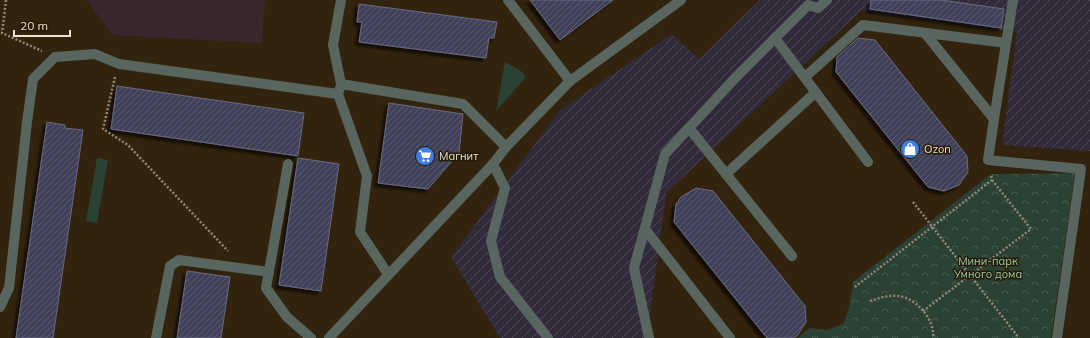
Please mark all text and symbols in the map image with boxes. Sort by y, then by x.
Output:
scale bar [14,12,70,38]
text: 20 m [20,18,48,33]
shop icon: Ozon [899,138,921,160]
place label: Ozon [924,142,951,156]
supermarket icon: Магнит [414,145,436,167]
place label: Магнит [439,149,478,163]
park label: Мини-парк Умного дома [953,254,1022,281]

